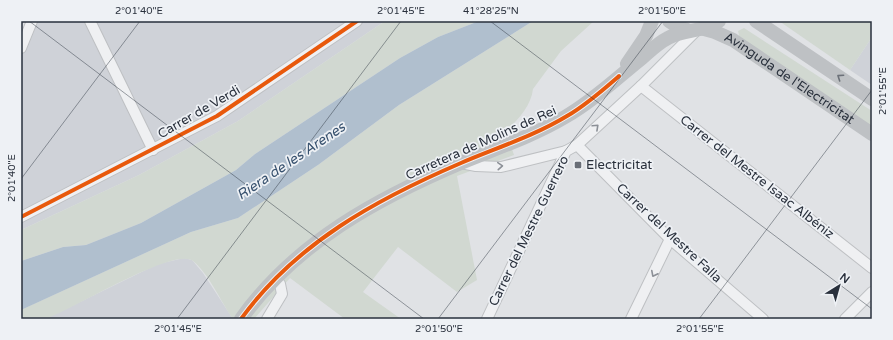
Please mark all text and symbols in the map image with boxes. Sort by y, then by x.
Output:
text: 2°01'40"E [115,5,163,17]
text: 2°01'45"E [377,5,425,17]
text: 41°28'25"N [463,5,519,17]
text: 2°01'50"E [638,5,686,17]
street label: Avinguda de l'Electricitat [722,29,857,128]
text: 2°01'55"E [877,67,889,115]
one-way arrow [837,75,844,82]
street label: Carrer de Verdi [155,82,243,142]
street label: Carretera de Molins de Rei [403,102,559,184]
street label: Carrer del Mestre Isaac Albéniz [677,112,837,242]
water label: Riera de les Arenes [234,118,349,204]
one-way arrow [592,125,599,132]
street label: Carrer del Mestre Guerrero [486,153,572,309]
text: 2°01'40"E [6,154,18,202]
place label: Electricitat [586,157,652,173]
marker: Electricitat [573,160,583,170]
one-way arrow [497,162,503,171]
street label: Carrer del Mestre Falla [613,180,725,286]
north arrow [819,266,859,306]
one-way arrow [651,270,658,277]
text: N [837,271,852,286]
text: 2°01'45"E [154,323,202,335]
text: 2°01'50"E [415,323,463,335]
text: 2°01'55"E [676,323,724,335]

